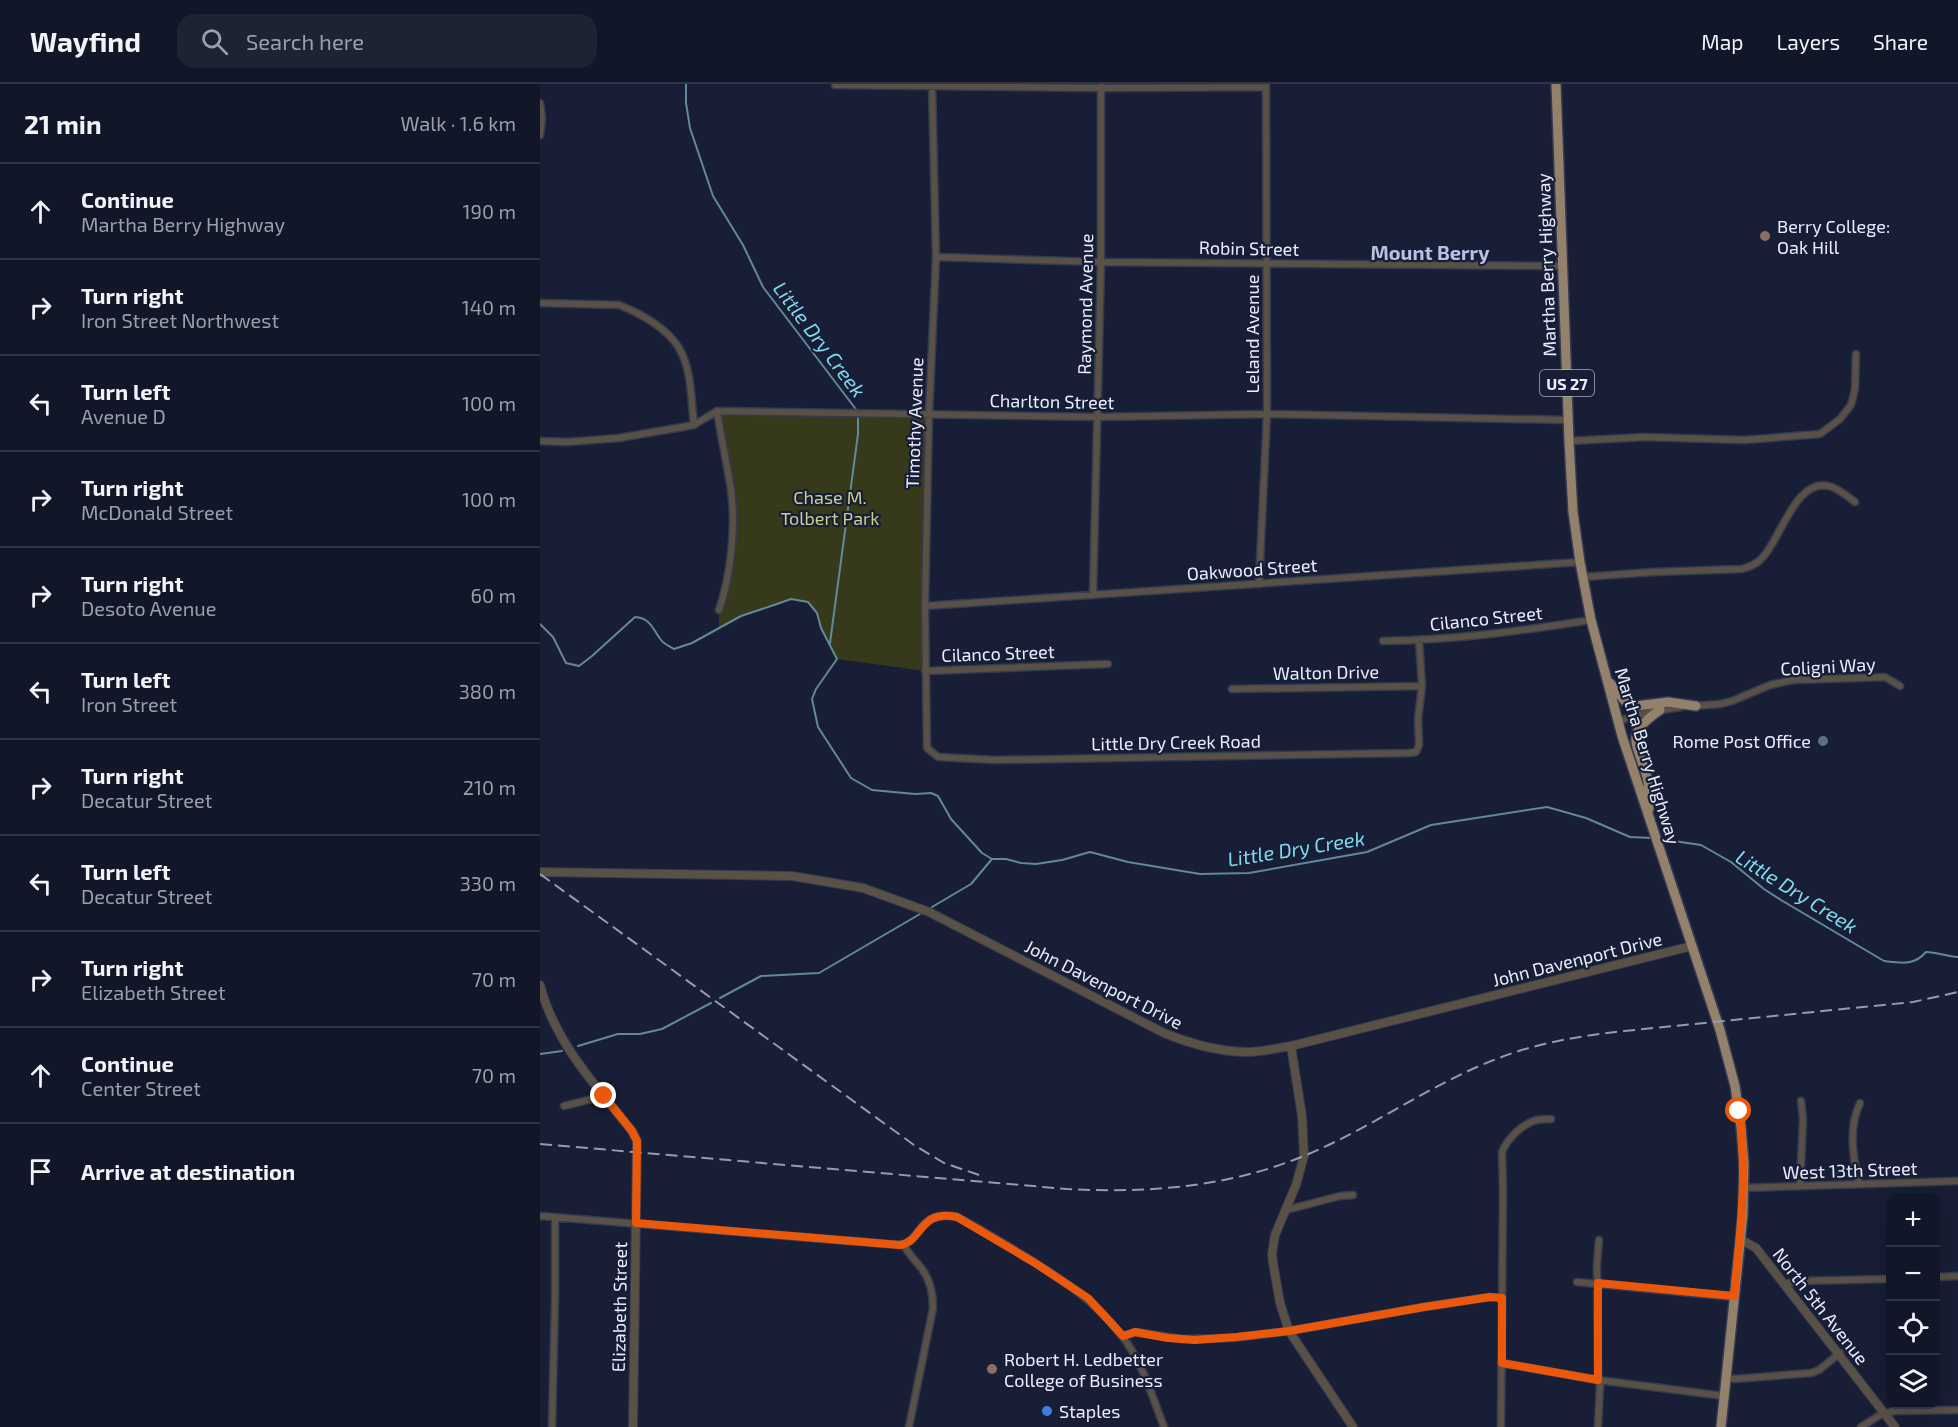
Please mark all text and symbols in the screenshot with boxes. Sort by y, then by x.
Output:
search box [177,14,597,68]
text: Wayfind [30,24,141,58]
icon: search [198,25,231,58]
text: Search here [246,28,364,54]
text: Map [1701,29,1743,54]
text: Layers [1776,29,1840,54]
text: Share [1873,29,1928,54]
text: 21 min [24,108,102,139]
text: Walk · 1.6 km [401,111,516,135]
street label: Martha Berry Highway [1532,172,1560,357]
text: Continue [81,186,174,212]
icon: ahead [24,195,57,228]
text: 190 m [463,199,516,223]
text: Martha Berry Highway [81,212,285,236]
place label: Berry College: Oak Hill [1777,215,1890,258]
marker: Berry College: Oak Hill [1758,229,1772,243]
street label: Raymond Avenue [1073,233,1097,375]
street label: Robin Street [1199,236,1300,260]
district label: Mount Berry [1371,240,1490,265]
street label: Leland Avenue [1241,275,1263,393]
water label: Little Dry Creek [768,276,871,402]
text: Turn right [81,282,183,308]
icon: right [24,291,57,324]
text: 140 m [462,295,516,319]
text: Iron Street Northwest [81,308,279,332]
street label: Timothy Avenue [901,357,927,489]
road number: US 27 [1540,370,1594,396]
text: Turn left [81,378,170,404]
icon: left [24,387,57,420]
street label: Charlton Street [990,389,1115,413]
text: 100 m [462,391,516,415]
text: Avenue D [81,404,166,428]
text: Turn right [81,474,183,500]
icon: right [24,483,57,516]
park label: Chase M. Tolbert Park [781,486,879,529]
text: 100 m [462,487,516,511]
text: McDonald Street [81,500,233,524]
street label: Oakwood Street [1186,553,1318,585]
text: Turn right [81,570,183,596]
icon: right [24,579,57,612]
text: 60 m [471,583,516,607]
text: Desoto Avenue [81,596,217,620]
street label: Cilanco Street [1428,601,1544,635]
street label: Cilanco Street [941,640,1055,666]
street label: Coligni Way [1780,652,1877,679]
street label: Walton Drive [1273,660,1379,684]
street label: Martha Berry Highway [1611,665,1686,847]
text: Turn left [81,666,170,692]
icon: left [24,675,57,708]
text: 380 m [459,679,516,703]
text: Iron Street [81,692,177,716]
street label: Little Dry Creek Road [1091,730,1261,754]
place label: Rome Post Office [1672,730,1811,752]
marker: Rome Post Office [1816,734,1830,748]
text: Turn right [81,762,183,788]
icon: right [24,771,57,804]
text: 210 m [463,775,516,799]
text: Decatur Street [81,788,212,812]
water label: Little Dry Creek [1226,825,1366,872]
water label: Little Dry Creek [1731,844,1862,939]
text: Turn left [81,858,170,884]
icon: left [24,867,57,900]
text: 330 m [460,871,516,895]
text: Decatur Street [81,884,212,908]
street label: John Davenport Drive [1490,927,1664,991]
street label: John Davenport Drive [1021,935,1187,1033]
text: Turn right [81,954,183,980]
icon: right [24,963,57,996]
text: 70 m [472,967,516,991]
text: Elizabeth Street [81,980,226,1004]
text: Continue [81,1050,174,1076]
icon: ahead [24,1059,57,1092]
text: 70 m [472,1063,516,1087]
text: Center Street [81,1076,201,1100]
route end [590,1082,616,1108]
route start [1725,1097,1751,1123]
icon: arrive [24,1155,57,1188]
street label: West 13th Street [1782,1157,1918,1183]
text: Arrive at destination [81,1158,295,1184]
map controls [1886,1193,1940,1409]
button: + [1886,1193,1940,1247]
street label: Elizabeth Street [607,1242,631,1372]
street label: North 5th Avenue [1769,1243,1873,1369]
button: − [1886,1247,1940,1301]
button: locate [1886,1301,1940,1355]
place label: Robert H. Ledbetter College of Business [1004,1348,1163,1391]
button: layers [1886,1355,1940,1409]
marker: Robert H. Ledbetter College of Business [985,1362,999,1376]
place label: Staples [1059,1400,1120,1422]
marker: Staples [1040,1404,1054,1418]

